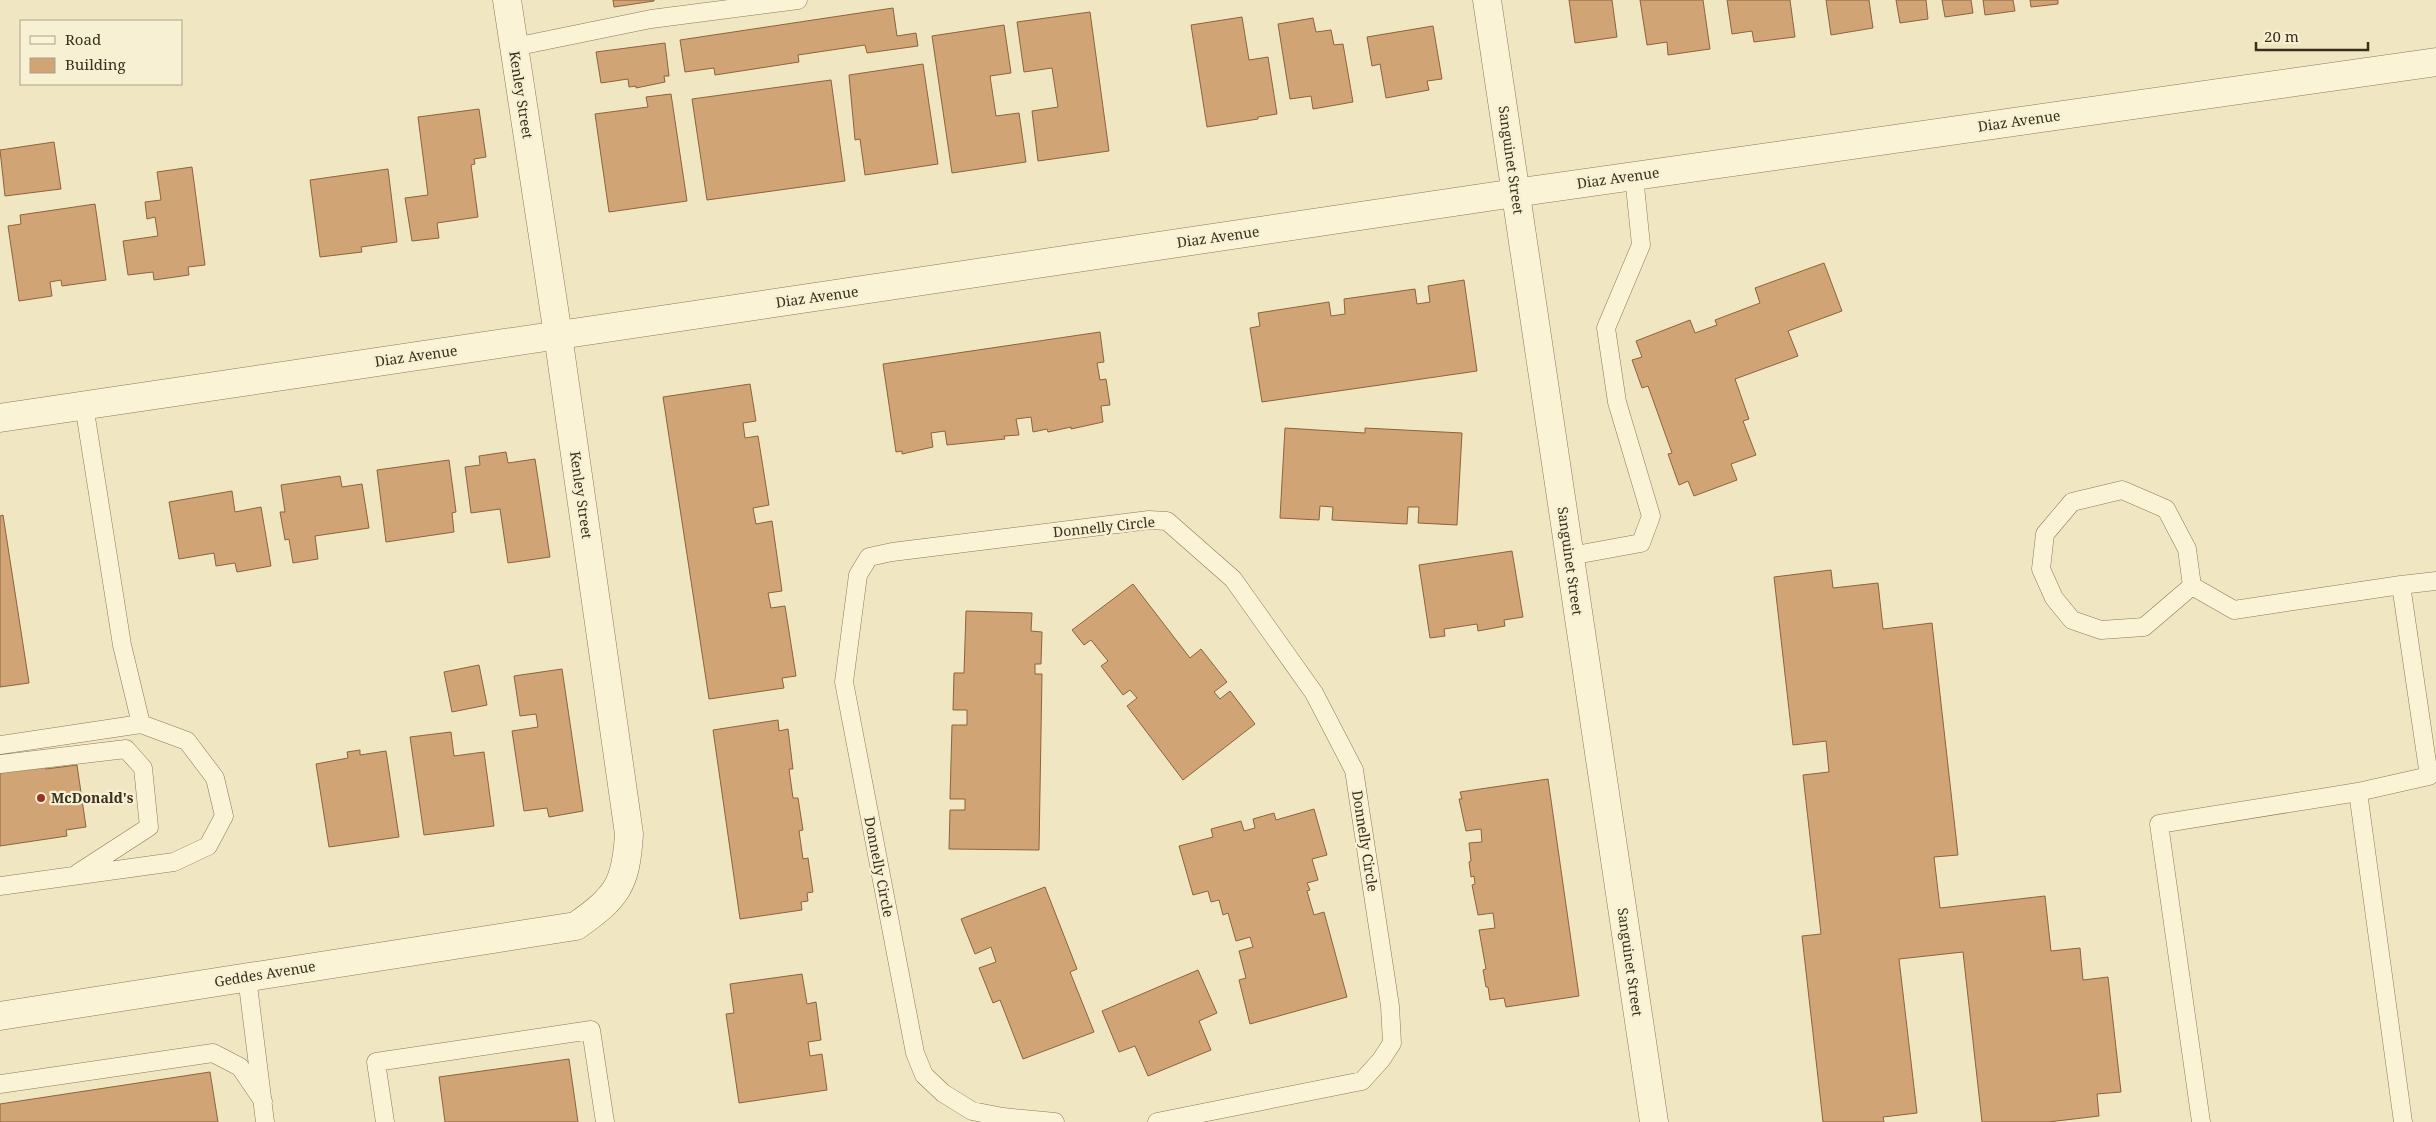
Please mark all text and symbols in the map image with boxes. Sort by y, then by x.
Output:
legend [20,20,182,85]
scale bar [2256,20,2368,52]
text: 20 m [2264,26,2299,46]
text: Road [65,29,101,49]
street label: Kenley Street [505,50,538,140]
text: Building [65,54,126,74]
street label: Sanguinet Street [1494,104,1529,216]
street label: Diaz Avenue [1976,105,2062,136]
street label: Diaz Avenue [1575,162,1661,193]
street label: Diaz Avenue [1175,221,1261,252]
street label: Diaz Avenue [774,281,860,312]
street label: Diaz Avenue [373,340,459,371]
street label: Kenley Street [566,450,597,540]
street label: Sanguinet Street [1553,505,1588,617]
street label: Donnelly Circle [1052,512,1156,541]
place label: McDonald's [51,788,134,807]
street label: Donnelly Circle [1348,789,1383,893]
marker: McDonald's [35,792,47,804]
street label: Donnelly Circle [860,815,899,919]
street label: Sanguinet Street [1613,906,1648,1018]
street label: Geddes Avenue [213,956,317,991]

